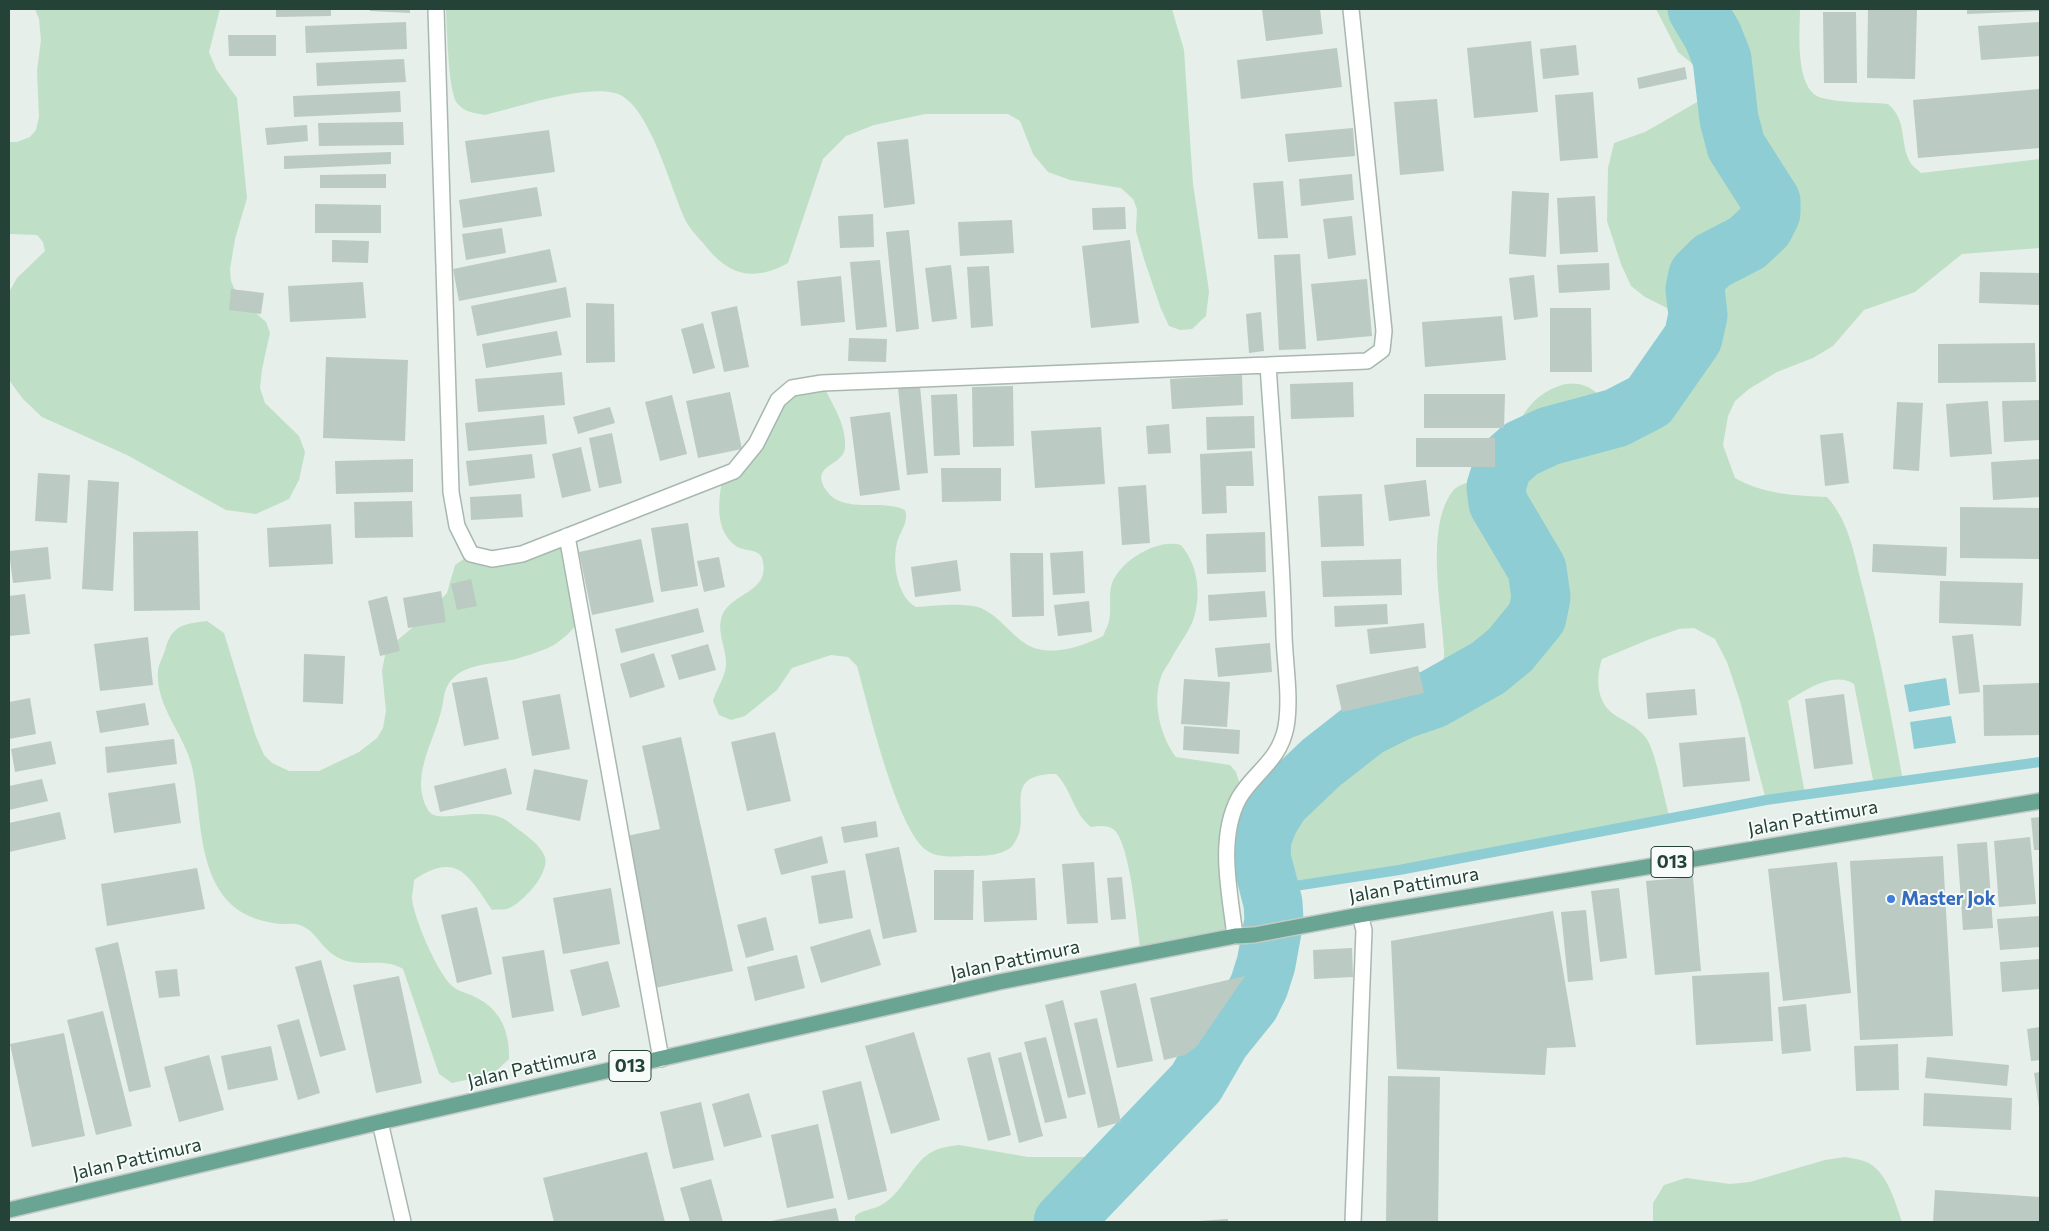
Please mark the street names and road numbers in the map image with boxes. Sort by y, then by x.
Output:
street label: Jalan Pattimura [1746,795,1880,841]
road number: 013 [1651,846,1693,878]
street label: Jalan Pattimura [1347,862,1481,908]
street label: Jalan Pattimura [948,935,1082,985]
street label: Jalan Pattimura [465,1041,599,1093]
road number: 013 [609,1050,651,1082]
street label: Jalan Pattimura [70,1133,204,1185]

